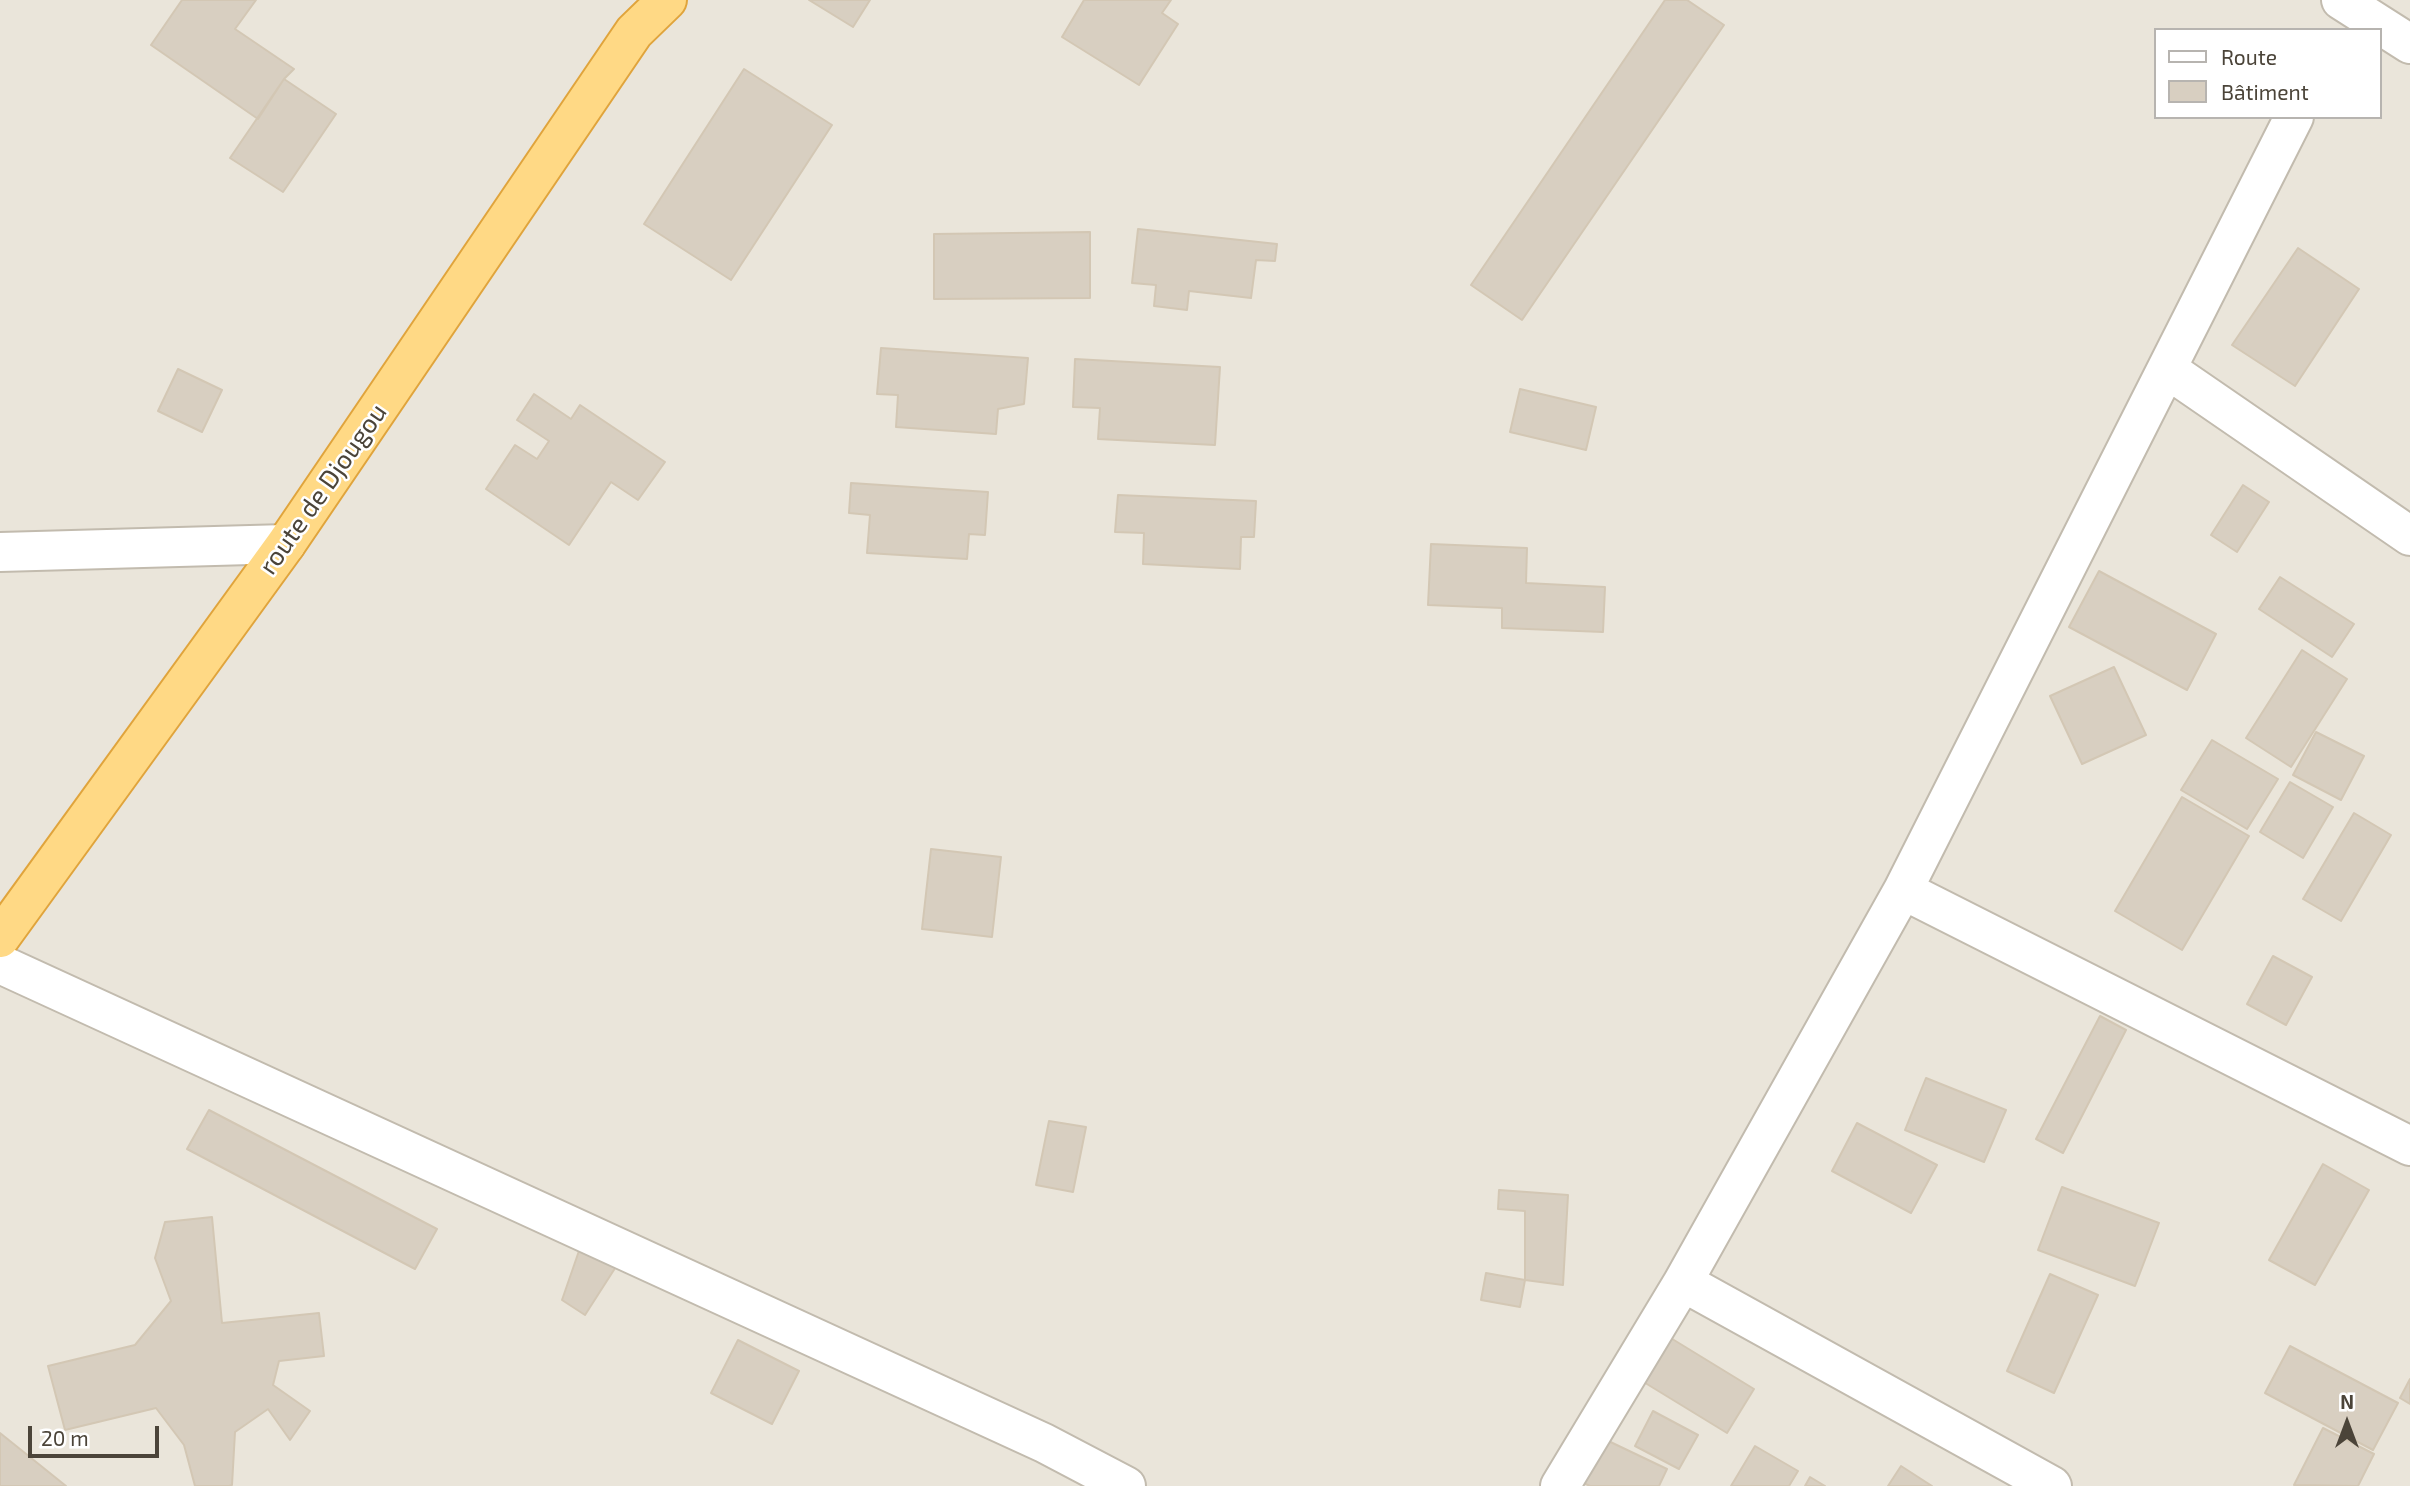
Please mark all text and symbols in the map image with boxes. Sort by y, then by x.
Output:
legend [2154,28,2382,119]
text: Route [2221,44,2277,69]
text: Bâtiment [2221,79,2309,104]
street label: route de Djougou [252,398,394,580]
north arrow [2312,1388,2382,1458]
text: N [2340,1390,2354,1413]
scale bar [32,1412,163,1456]
text: 20 m [41,1425,89,1450]

